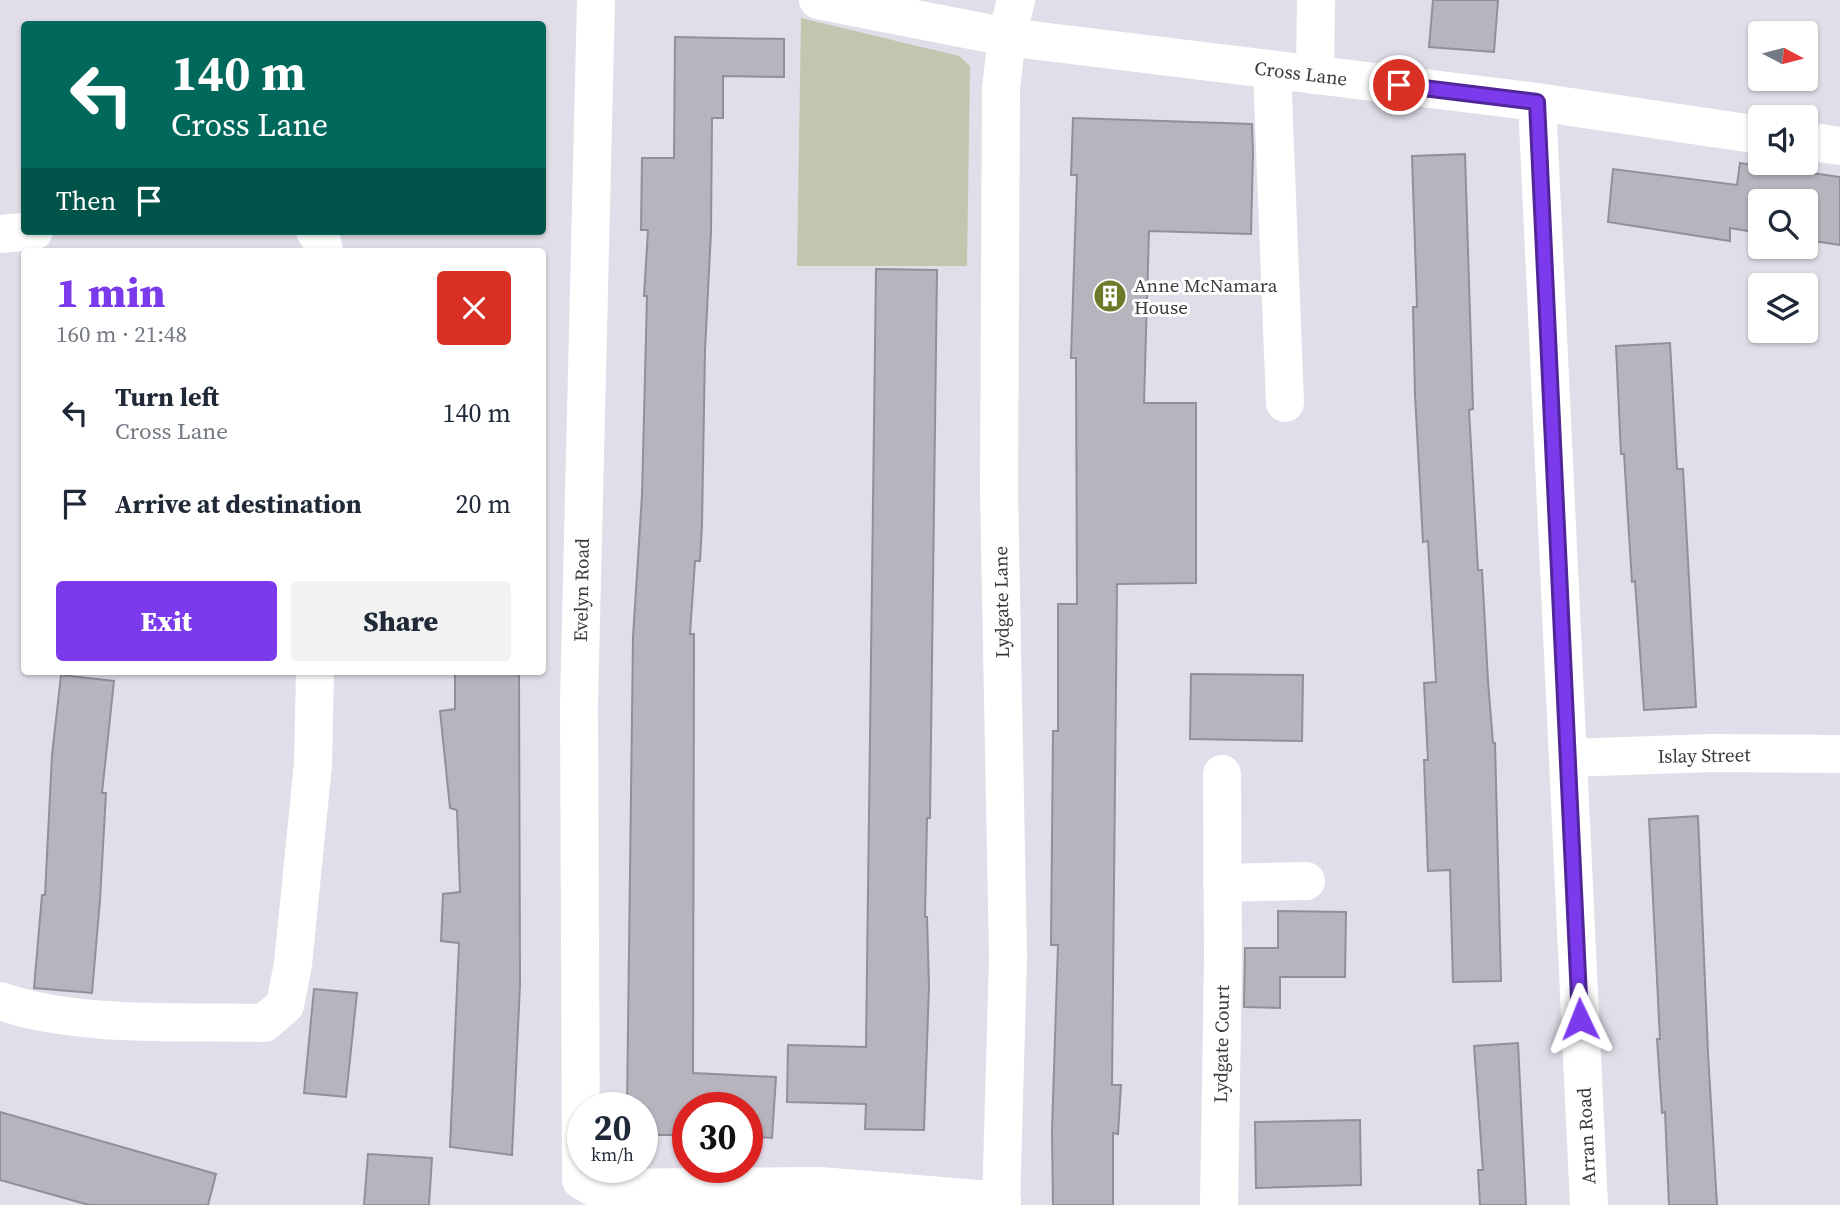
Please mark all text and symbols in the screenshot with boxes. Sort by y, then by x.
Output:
north arrow [1748,21,1818,91]
map controls [1748,21,1818,343]
text: 140 m [171,39,306,106]
icon: left [56,49,147,140]
street label: Cross Lane [1253,54,1349,92]
pin [1369,55,1429,115]
icon: arrive [1380,66,1418,104]
text: Cross Lane [171,103,328,147]
button: sound [1748,105,1818,175]
icon: arrive [130,182,168,220]
text: Then [56,183,116,219]
button: search [1748,189,1818,259]
text: 1 min [56,263,166,321]
button: close [437,271,511,345]
place label: Anne McNamara House [1134,272,1278,320]
button: layers [1748,273,1818,343]
building icon: Anne McNamara House [1091,277,1129,315]
text: 160 m · 21:48 [56,318,187,350]
text: Turn left [115,379,219,415]
icon: left [56,394,94,432]
text: 140 m [443,395,511,431]
text: Cross Lane [115,415,228,447]
icon: arrive [56,485,94,523]
text: Arrive at destination [115,486,362,522]
text: 20 m [456,486,511,522]
street label: Evelyn Road [567,538,595,642]
street label: Lydgate Lane [987,546,1015,658]
button: Exit [56,581,277,661]
button: Share [291,581,511,661]
street label: Islay Street [1657,741,1752,769]
position arrow [1543,982,1617,1056]
street label: Lydgate Court [1207,984,1235,1103]
street label: Arran Road [1570,1087,1602,1185]
speed limit sign: 30 [672,1092,763,1183]
text: 20 [594,1104,631,1152]
text: km/h [591,1142,634,1167]

